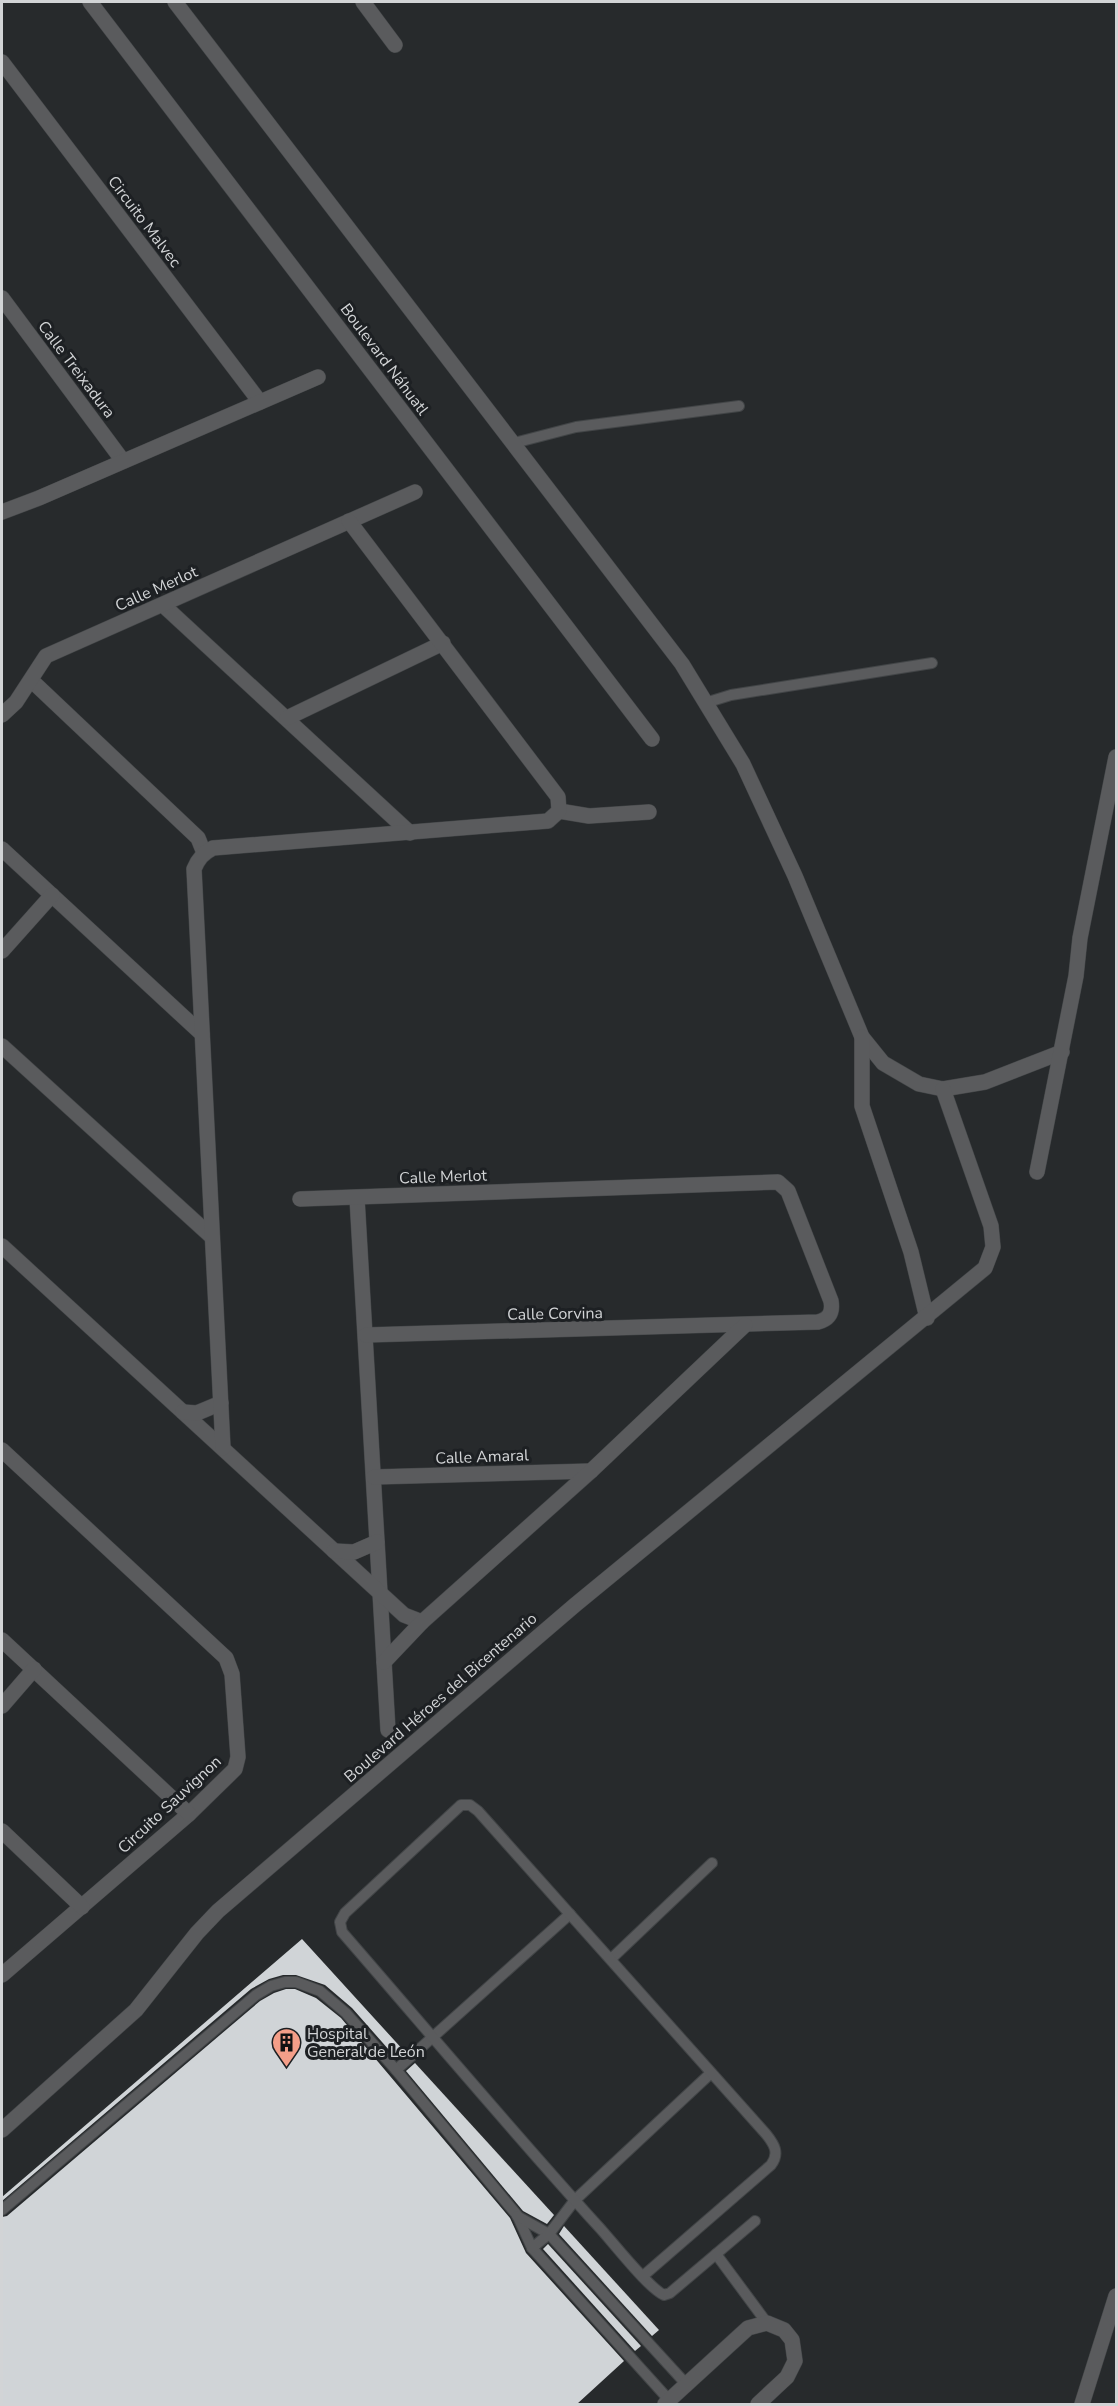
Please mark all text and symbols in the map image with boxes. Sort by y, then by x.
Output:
street label: Circuito Malvec [102,171,186,272]
street label: Boulevard Náhuatl [335,299,434,420]
street label: Calle Treixadura [32,316,120,423]
street label: Calle Merlot [112,561,201,617]
street label: Calle Merlot [399,1164,488,1190]
street label: Calle Corvina [507,1302,603,1326]
street label: Calle Amaral [435,1444,530,1470]
street label: Boulevard Héroes del Bicentenario [340,1608,542,1788]
street label: Circuito Sauvignon [113,1751,226,1859]
place label: Hospital General de León [307,2023,425,2063]
building icon: Hospital General de León [270,2026,302,2068]

